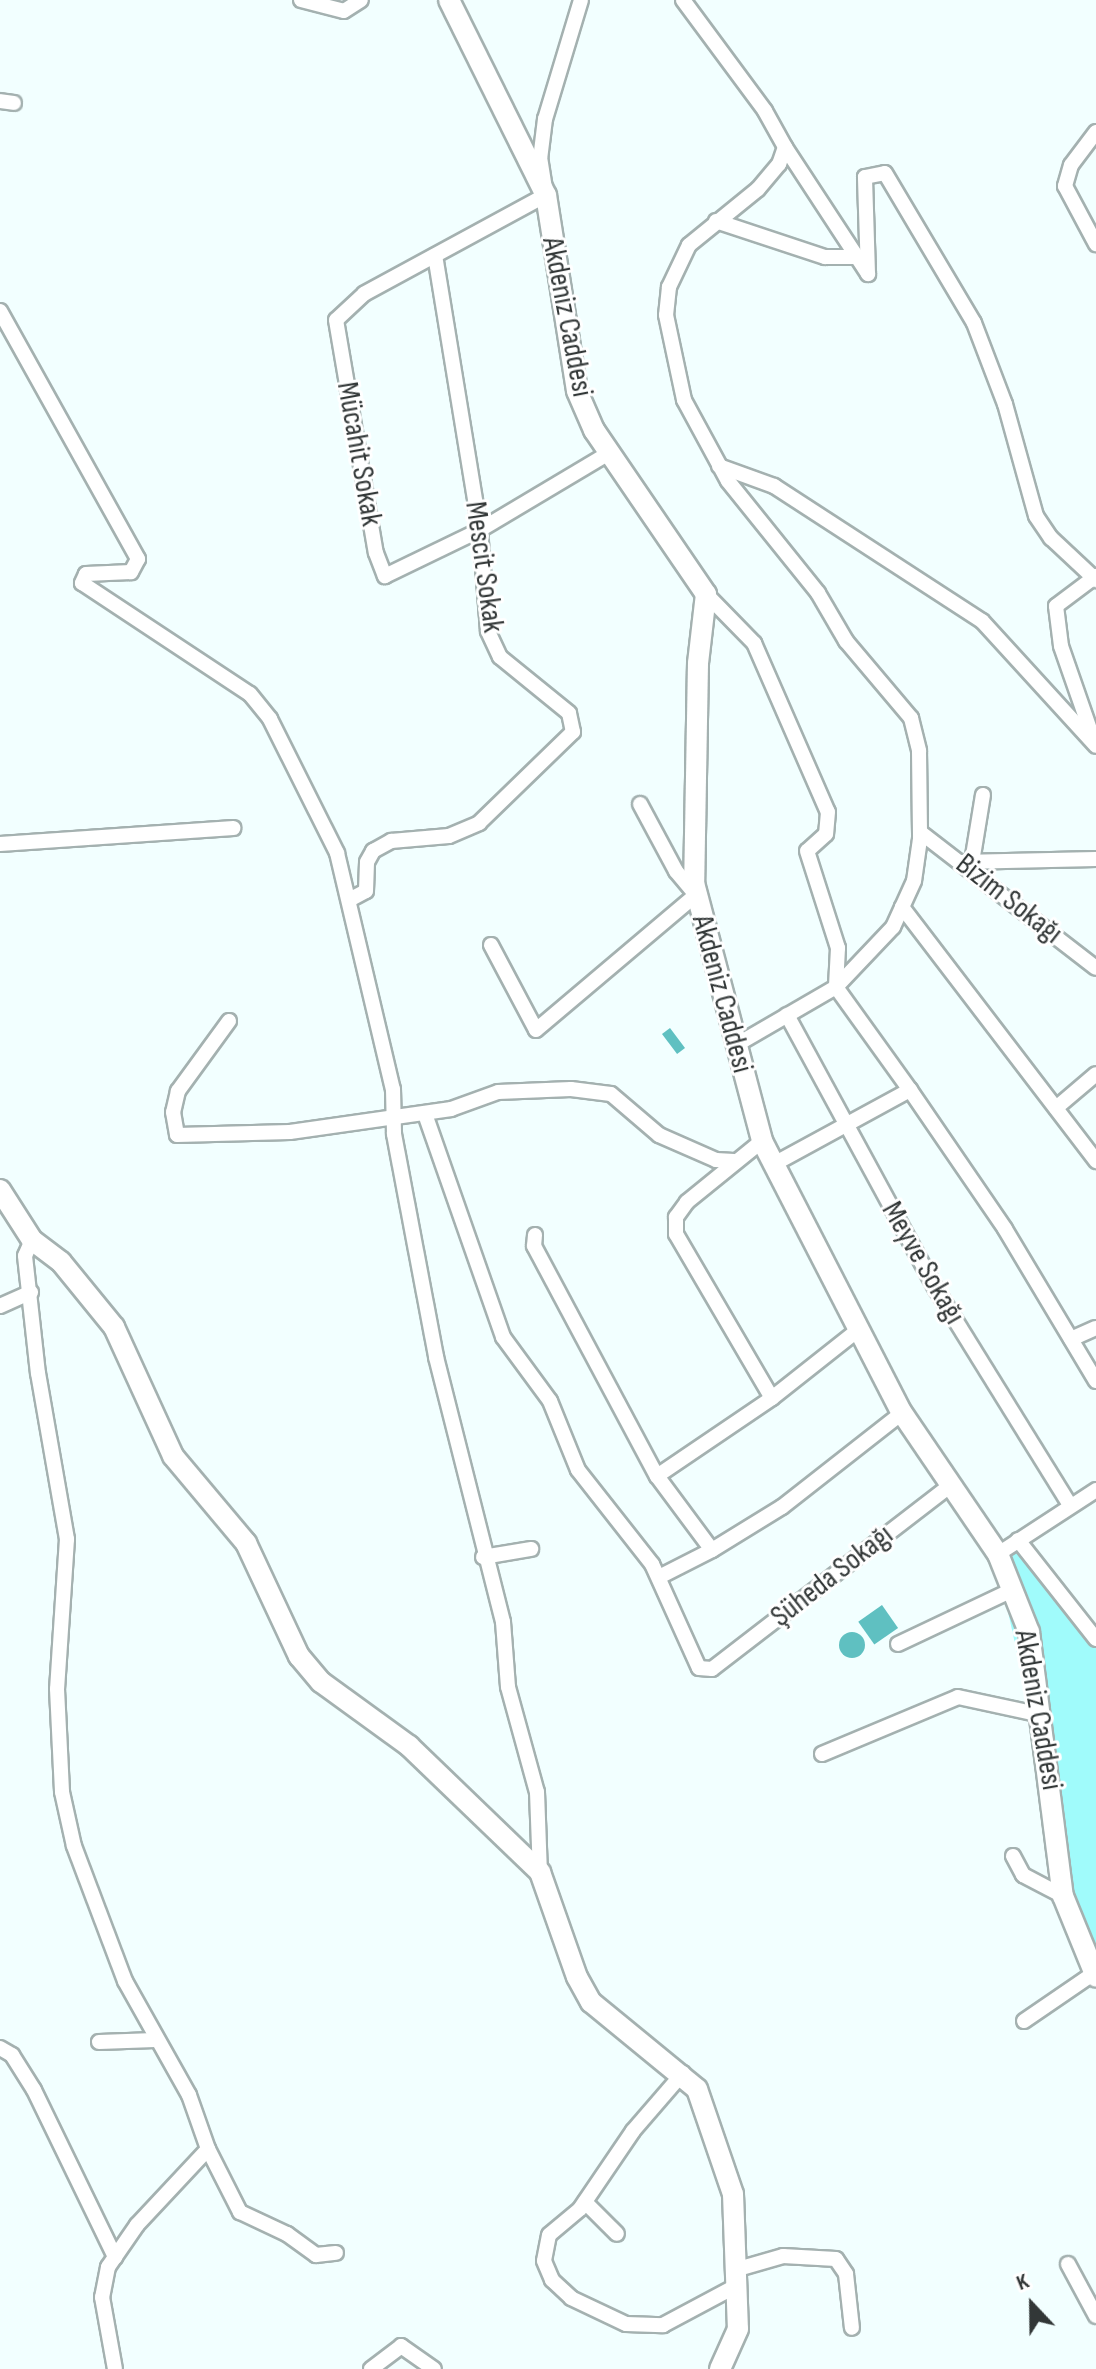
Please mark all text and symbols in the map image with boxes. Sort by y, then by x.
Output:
street label: Akdeniz Caddesi [534,234,600,400]
street label: Mücahit Sokak [329,379,389,529]
street label: Mescit Sokak [457,499,511,635]
street label: Bizim Sokağı [949,846,1069,952]
street label: Akdeniz Caddesi [684,911,760,1077]
street label: Meyve Sokağı [874,1195,972,1331]
street label: Şüheda Sokağı [764,1517,900,1635]
street label: Akdeniz Caddesi [1006,1627,1070,1793]
north arrow [992,2265,1072,2345]
text: K [1013,2268,1033,2297]

